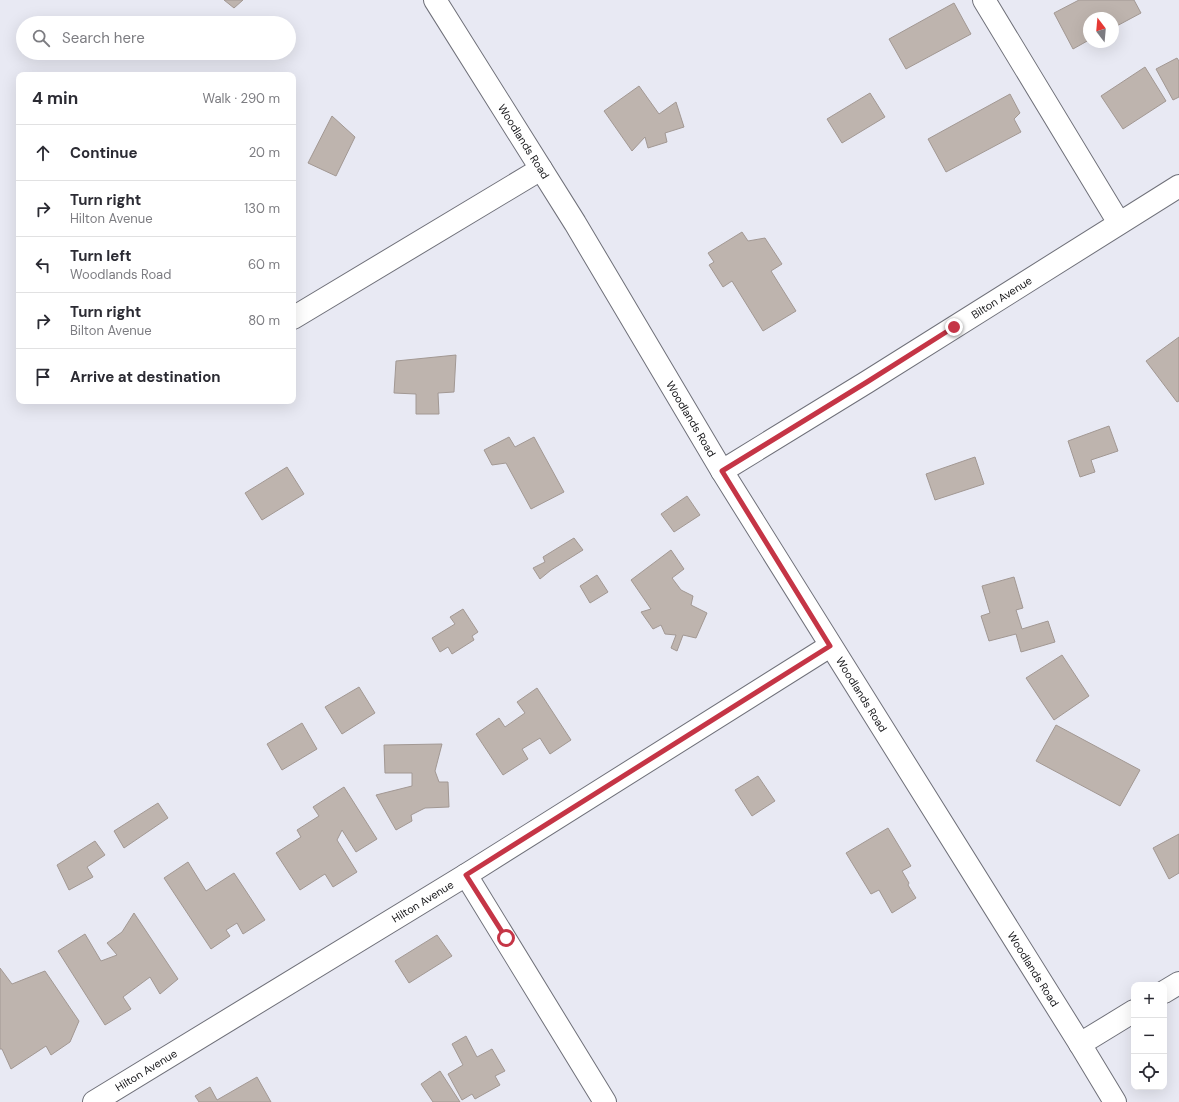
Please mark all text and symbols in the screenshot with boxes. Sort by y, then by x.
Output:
north arrow [1083,12,1119,48]
search box [16,16,296,60]
icon: search [30,27,52,49]
text: Search here [62,28,145,48]
text: 4 min [32,87,78,109]
text: Walk · 290 m [203,90,280,107]
street label: Woodlands Road [495,101,553,182]
icon: ahead [32,142,54,164]
text: Continue [70,143,138,163]
text: 20 m [249,144,280,161]
text: Turn right [70,190,141,210]
icon: right [32,198,54,220]
text: 130 m [244,200,280,217]
text: Hilton Avenue [70,210,153,227]
text: Turn left [70,246,131,266]
icon: left [32,254,54,276]
text: 60 m [248,256,280,273]
text: Woodlands Road [70,266,171,283]
street label: Bilton Avenue [969,273,1035,322]
text: Turn right [70,302,141,322]
icon: right [32,310,54,332]
text: 80 m [248,312,280,329]
route end [945,318,963,336]
text: Bilton Avenue [70,322,152,339]
icon: arrive [32,366,54,388]
text: Arrive at destination [70,367,221,387]
street label: Woodlands Road [663,378,719,459]
street label: Woodlands Road [833,654,890,735]
street label: Hilton Avenue [389,877,456,926]
route start [497,929,515,947]
street label: Woodlands Road [1005,929,1062,1009]
map controls [1131,982,1167,1090]
button: + [1131,982,1167,1018]
button: − [1131,1018,1167,1054]
street label: Hilton Avenue [113,1046,180,1094]
button: locate [1131,1054,1167,1090]

